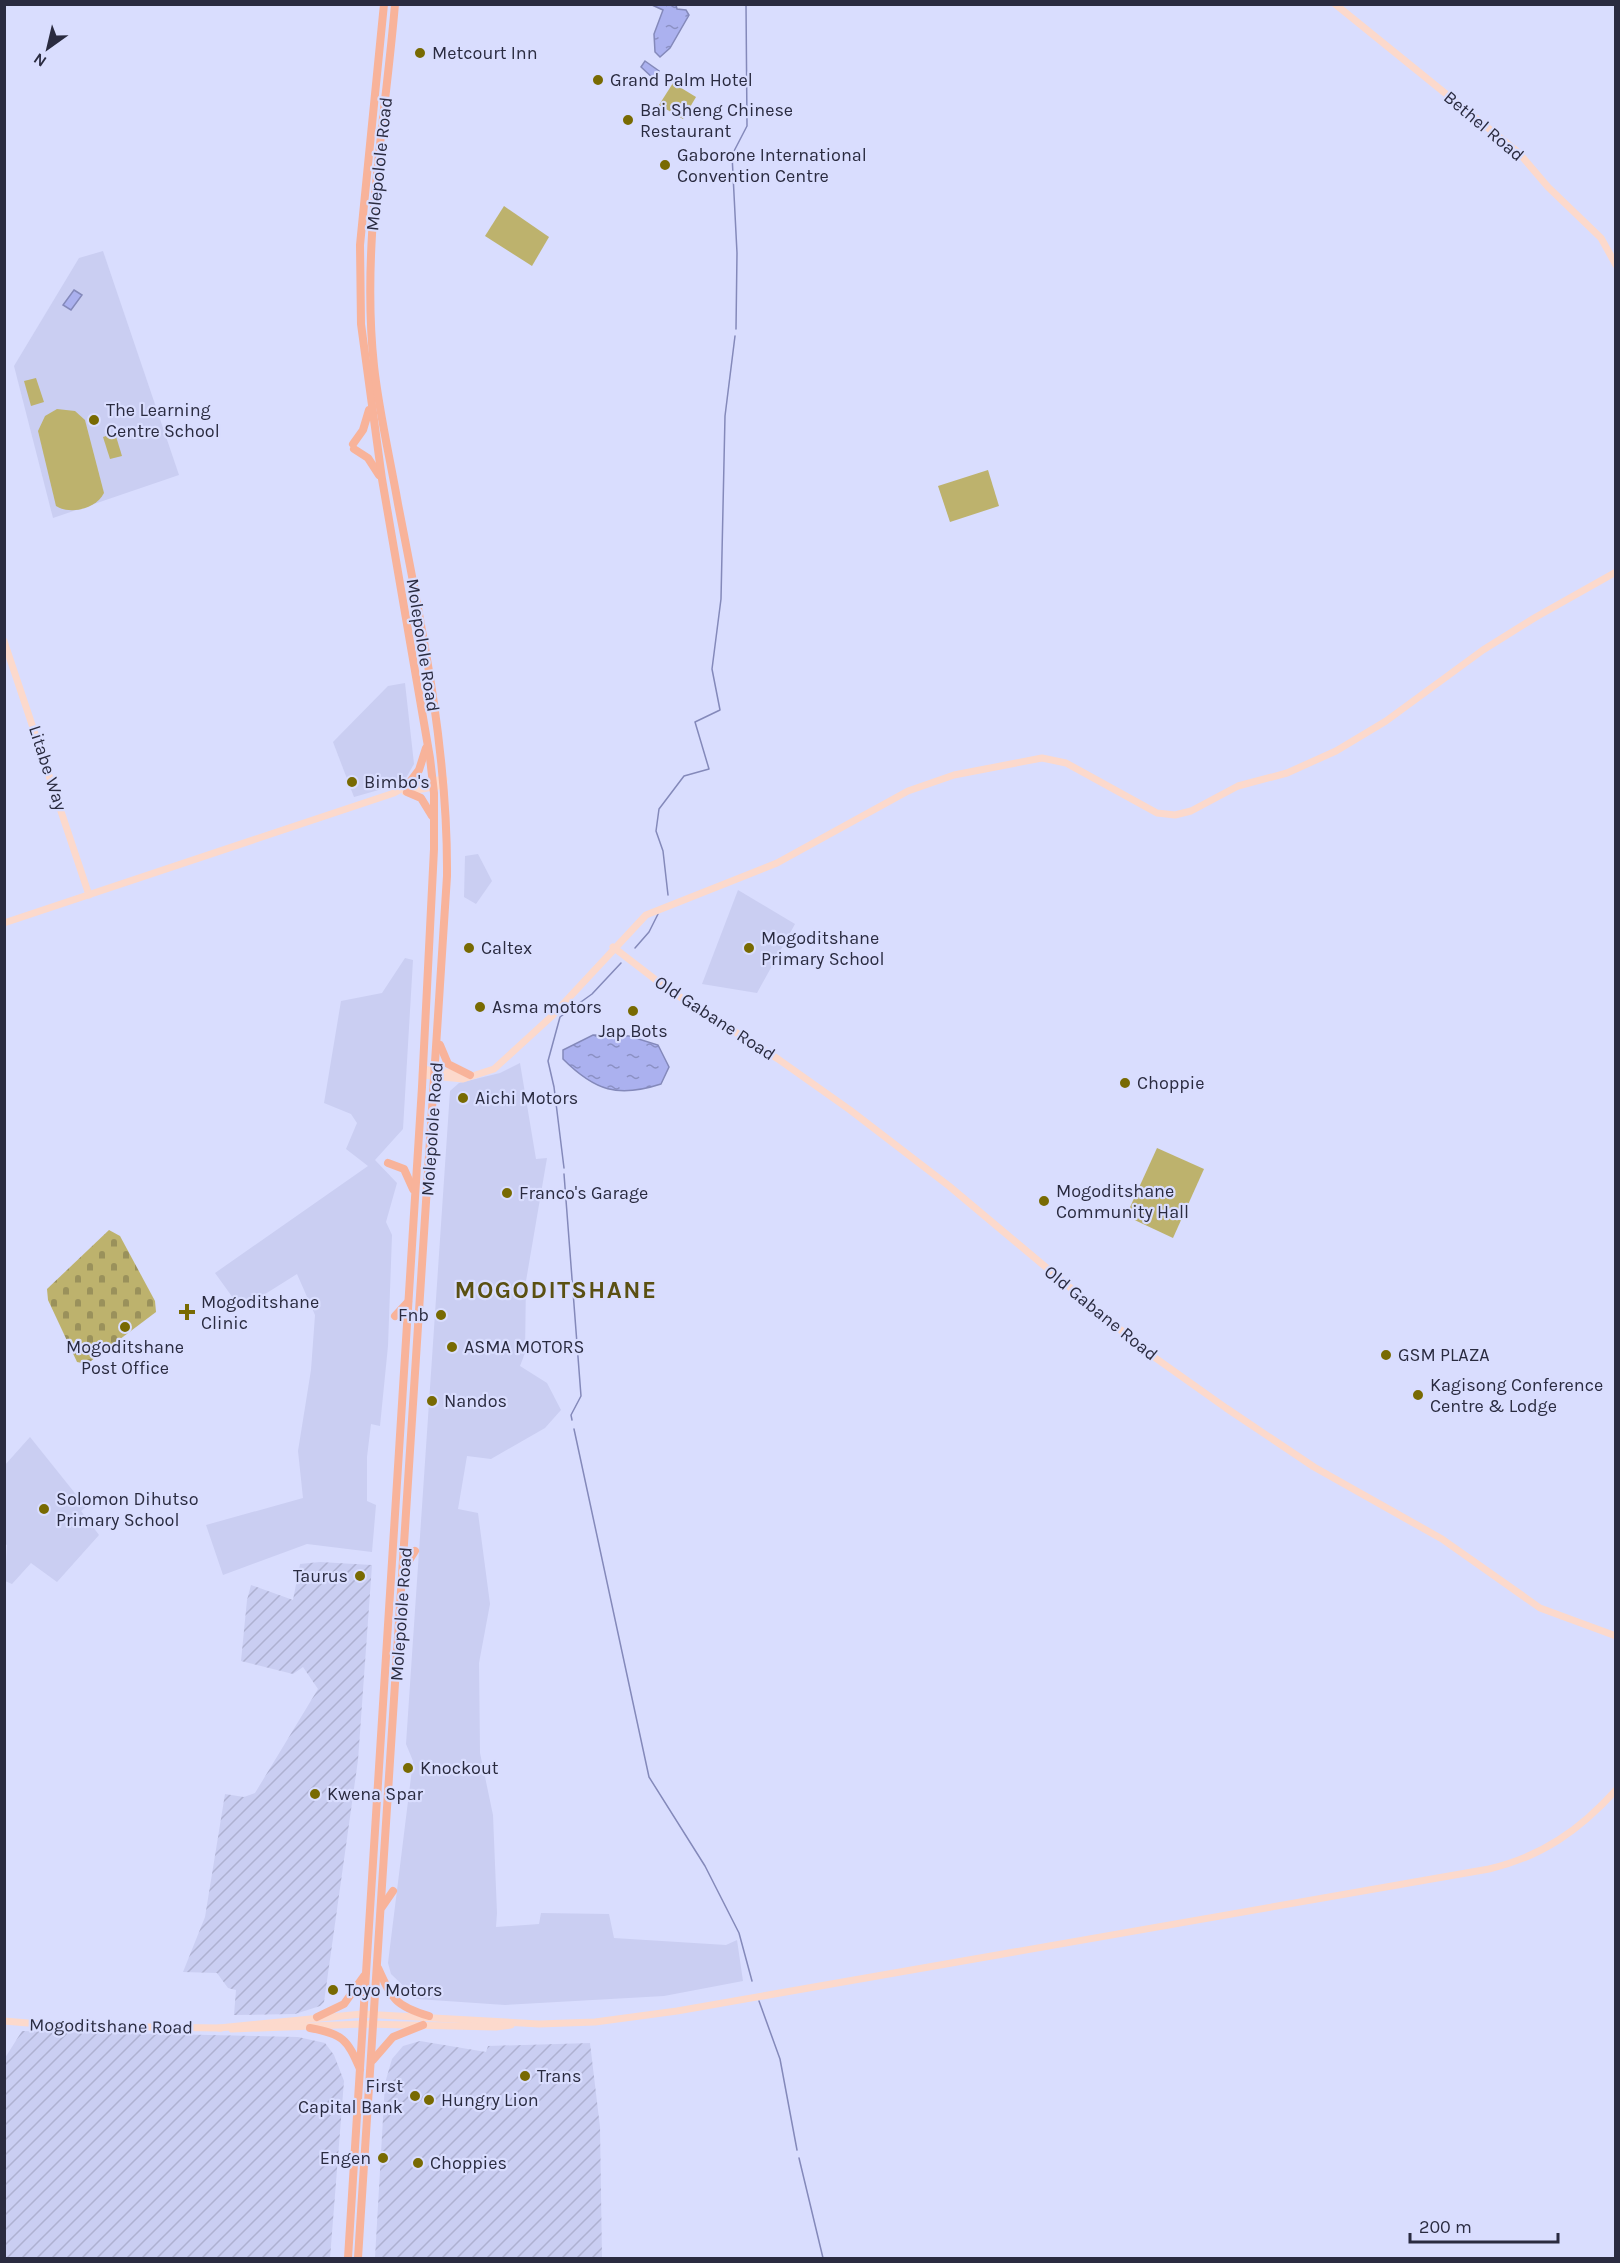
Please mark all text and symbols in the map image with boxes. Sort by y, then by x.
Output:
north arrow [18,18,78,78]
place label: Metcourt Inn [432,42,538,64]
marker: Metcourt Inn [413,46,427,60]
text: N [30,49,50,71]
place label: Grand Palm Hotel [610,69,753,91]
marker: Grand Palm Hotel [591,73,605,87]
street label: Bethel Road [1439,86,1529,166]
street label: Molepolole Road [361,96,397,232]
place label: Bai Sheng Chinese Restaurant [640,99,793,142]
marker: Bai Sheng Chinese Restaurant [621,113,635,127]
place label: Gaborone International Convention Centre [677,144,867,187]
marker: Gaborone International Convention Centre [658,158,672,172]
place label: The Learning Centre School [106,399,220,442]
marker: The Learning Centre School [87,413,101,427]
street label: Molepolole Road [402,577,444,713]
street label: Litabe Way [24,723,72,814]
place label: Bimbo's [364,771,430,793]
marker: Bimbo's [345,775,359,789]
place label: Mogoditshane Primary School [761,927,885,970]
place label: Caltex [481,937,532,959]
marker: Caltex [462,941,476,955]
marker: Mogoditshane Primary School [742,941,756,955]
street label: Old Gabane Road [651,971,779,1065]
place label: Asma motors [492,996,602,1018]
marker: Asma motors [473,1000,487,1014]
marker: Jap Bots [626,1004,640,1018]
place label: Jap Bots [598,1020,668,1042]
street label: Molepolole Road [416,1061,448,1197]
place label: Choppie [1137,1072,1204,1094]
marker: Choppie [1118,1076,1132,1090]
place label: Aichi Motors [475,1087,578,1109]
marker: Aichi Motors [456,1091,470,1105]
place label: Mogoditshane Community Hall [1056,1180,1189,1223]
place label: Franco's Garage [519,1182,648,1204]
marker: Franco's Garage [500,1186,514,1200]
marker: Mogoditshane Community Hall [1037,1194,1051,1208]
street label: Old Gabane Road [1040,1261,1162,1365]
district label: MOGODITSHANE [454,1276,658,1304]
place label: Mogoditshane Clinic [201,1291,319,1334]
marker: Mogoditshane Clinic [178,1303,196,1321]
place label: Fnb [398,1304,429,1326]
marker: Fnb [434,1308,448,1322]
marker: Mogoditshane Post Office [118,1320,132,1334]
place label: Mogoditshane Post Office [66,1336,184,1379]
place label: ASMA MOTORS [464,1336,584,1358]
marker: ASMA MOTORS [445,1340,459,1354]
place label: GSM PLAZA [1398,1344,1490,1366]
marker: GSM PLAZA [1379,1348,1393,1362]
place label: Kagisong Conference Centre & Lodge [1430,1374,1603,1417]
marker: Kagisong Conference Centre & Lodge [1411,1388,1425,1402]
place label: Nandos [444,1390,507,1412]
marker: Nandos [425,1394,439,1408]
place label: Solomon Dihutso Primary School [56,1488,198,1531]
marker: Solomon Dihutso Primary School [37,1502,51,1516]
street label: Molepolole Road [385,1546,417,1682]
place label: Taurus [293,1565,348,1587]
marker: Taurus [353,1569,367,1583]
place label: Knockout [420,1757,499,1779]
marker: Knockout [401,1761,415,1775]
place label: Kwena Spar [327,1783,424,1805]
marker: Kwena Spar [308,1787,322,1801]
place label: Toyo Motors [345,1979,443,2001]
marker: Toyo Motors [326,1983,340,1997]
street label: Mogoditshane Road [29,2014,193,2038]
place label: Trans [537,2065,581,2087]
marker: Trans [518,2069,532,2083]
place label: First Capital Bank [298,2075,403,2118]
marker: First Capital Bank [408,2089,422,2103]
place label: Hungry Lion [441,2089,539,2111]
marker: Hungry Lion [422,2093,436,2107]
place label: Engen [320,2147,371,2169]
marker: Engen [376,2151,390,2165]
place label: Choppies [430,2152,507,2174]
marker: Choppies [411,2156,425,2170]
scale bar [1410,2206,1558,2244]
text: 200 m [1419,2216,1472,2238]

